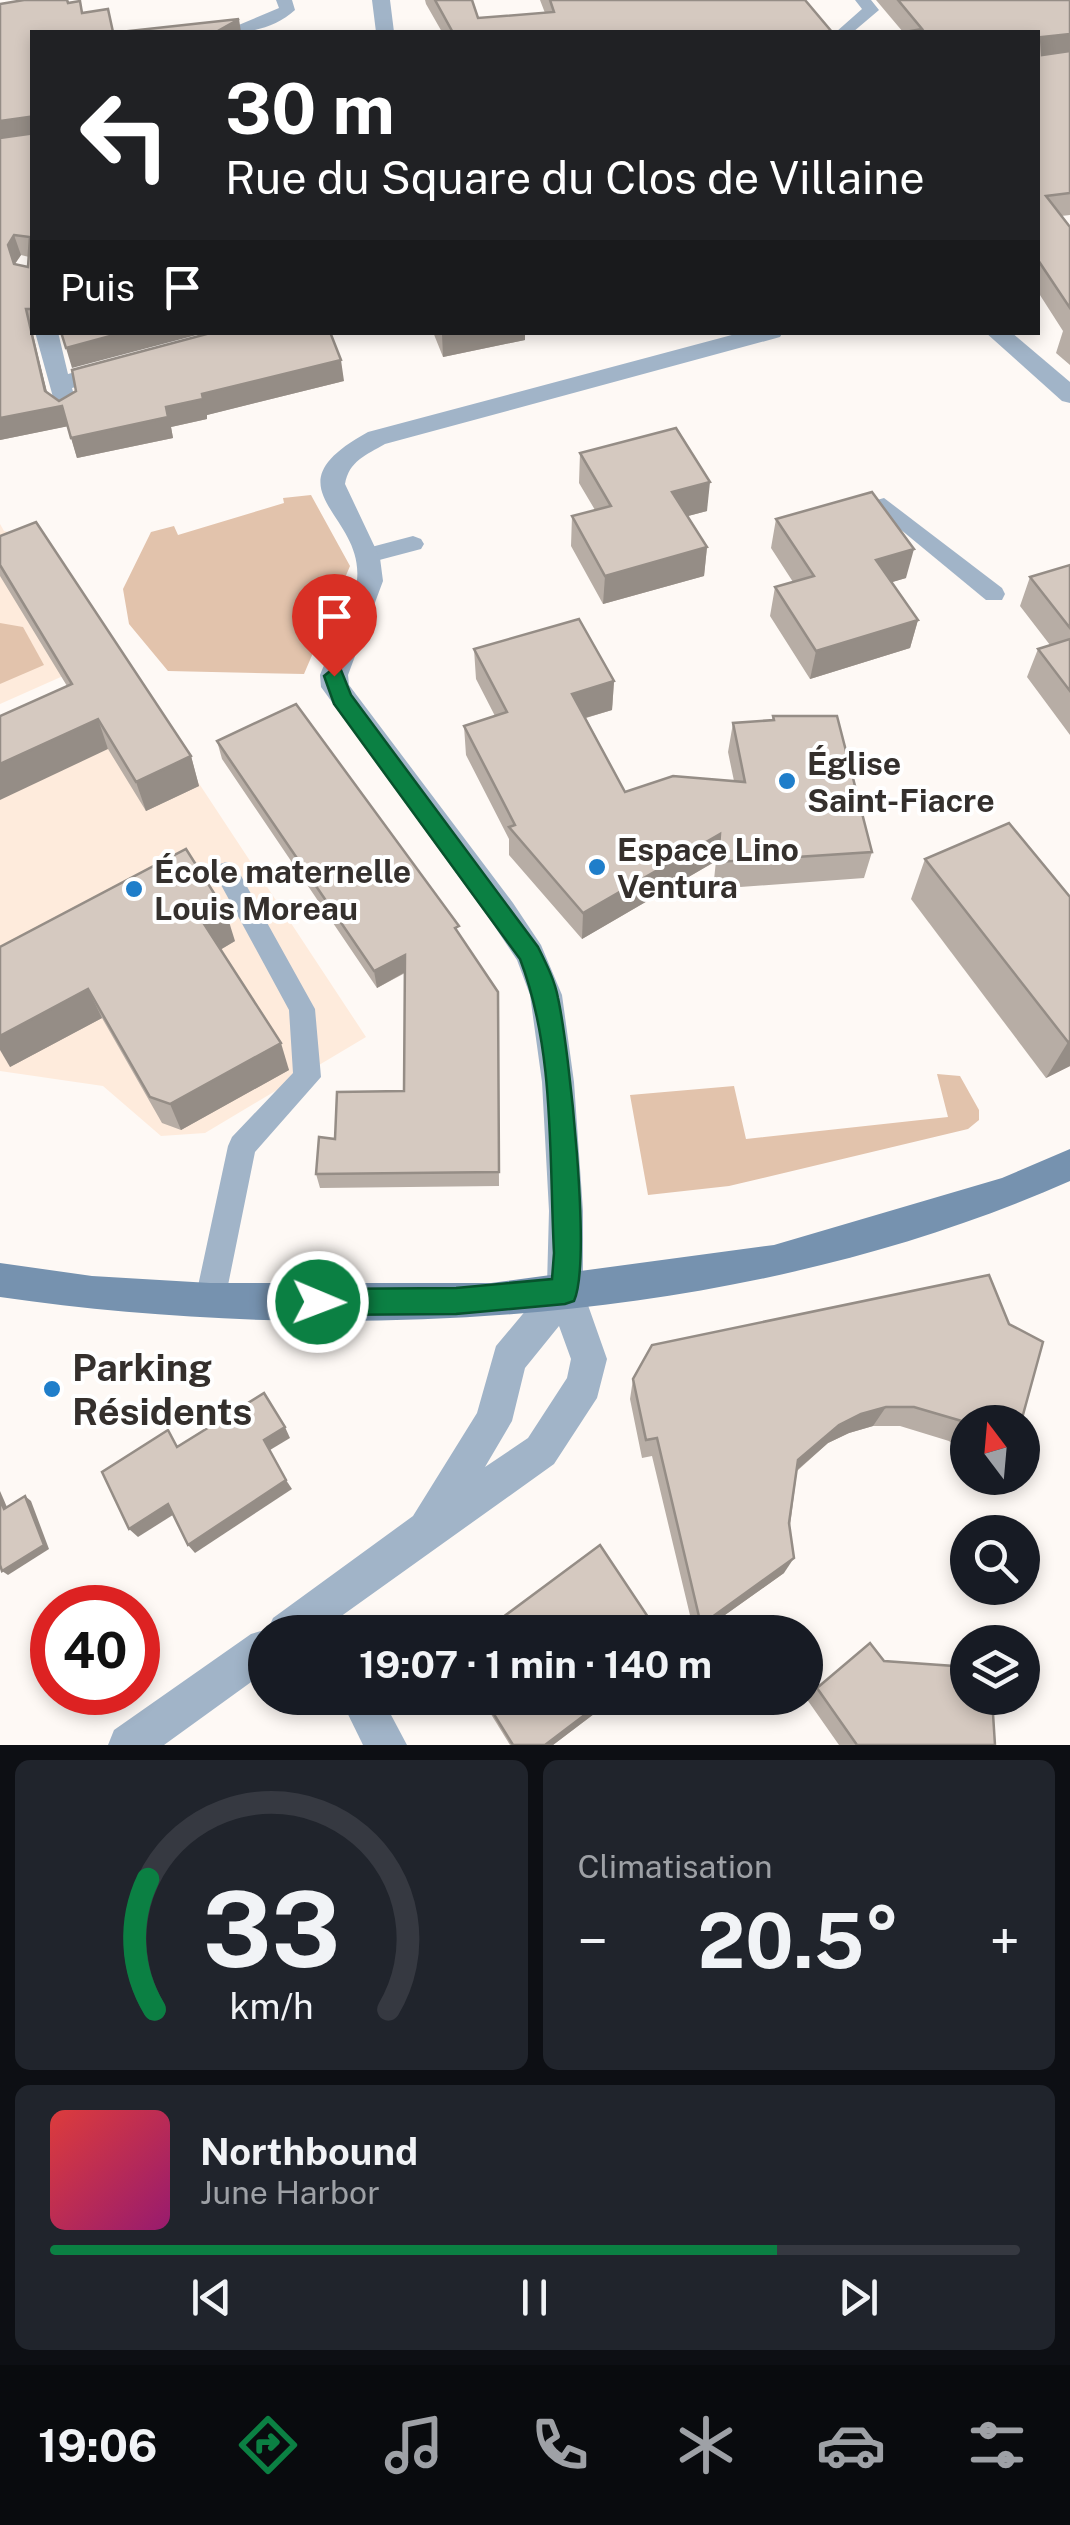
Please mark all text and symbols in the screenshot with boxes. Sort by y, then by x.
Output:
text: 30 m [225,67,395,150]
icon: left [60,70,190,200]
text: Rue du Square du Clos de Villaine [225,151,925,204]
icon: arrive [155,260,210,315]
text: Puis [60,265,135,310]
pin [292,574,377,677]
icon: arrive [307,589,362,644]
place label: Église Saint-Fiacre [807,745,995,819]
marker: Église Saint-Fiacre [776,770,798,792]
place label: Espace Lino Ventura [617,831,799,905]
place label: École maternelle Louis Moreau [154,853,411,927]
marker: Espace Lino Ventura [586,856,608,878]
marker: École maternelle Louis Moreau [123,878,145,900]
position arrow [266,1250,370,1354]
place label: Parking Résidents [72,1345,252,1434]
marker: Parking Résidents [41,1378,63,1400]
north arrow [950,1405,1040,1495]
map controls [950,1405,1040,1715]
button: search [950,1515,1040,1605]
speed limit sign: 40 [30,1585,160,1715]
button: layers [950,1625,1040,1715]
text: 19:07 · 1 min · 140 m [359,1642,712,1687]
text: Climatisation [578,1848,772,1885]
text: 33 [202,1868,340,1990]
text: 20.5° [698,1897,900,1985]
text: − [578,1909,608,1973]
text: + [989,1909,1020,1973]
text: km/h [229,1985,313,2027]
text: Northbound [200,2129,418,2174]
text: June Harbor [200,2174,380,2211]
icon: previous [184,2270,239,2325]
icon: pause [507,2270,562,2325]
icon: next [831,2270,886,2325]
icon: directions [233,2410,303,2480]
icon: music [379,2410,449,2480]
icon: phone [525,2410,595,2480]
icon: climate [671,2410,741,2480]
icon: car [816,2410,886,2480]
icon: filters [962,2410,1032,2480]
text: 19:06 [38,2419,158,2472]

